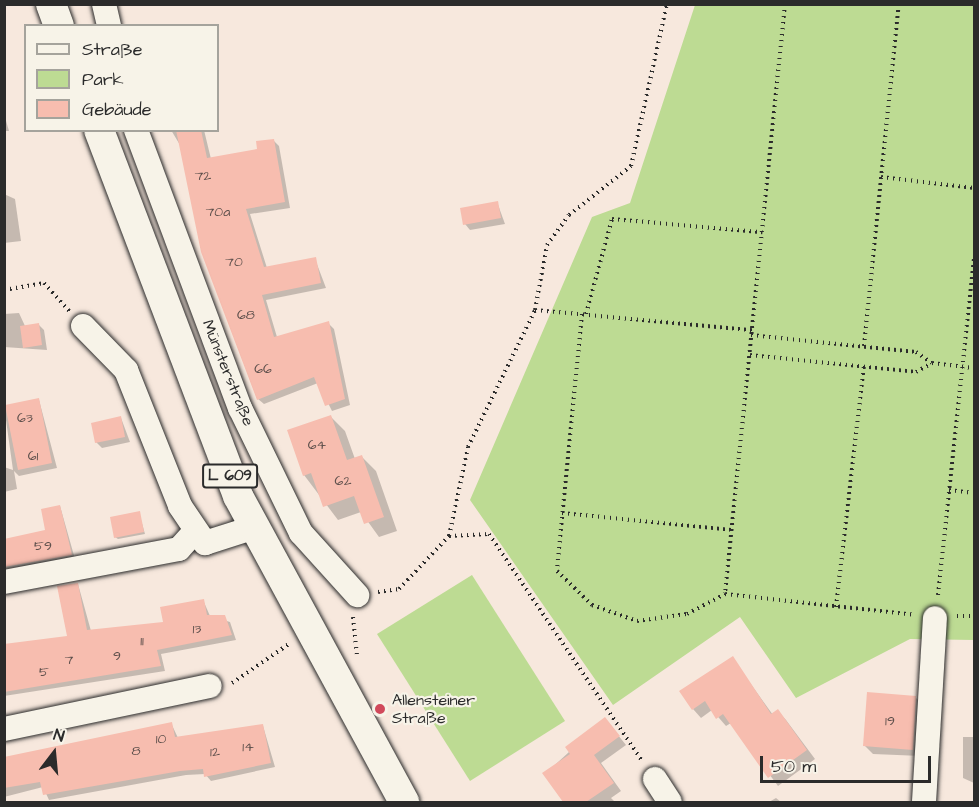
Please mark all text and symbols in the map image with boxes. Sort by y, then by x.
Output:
legend [24,24,219,132]
text: Straße [82,37,142,62]
text: Park [82,67,124,92]
text: Gebäude [82,97,152,122]
house number: 72 [195,168,211,184]
house number: 70a [206,204,230,220]
house number: 70 [225,254,243,270]
house number: 68 [237,307,255,323]
street label: Münsterstraße [198,317,258,429]
house number: 66 [254,361,272,377]
house number: 63 [17,410,33,426]
house number: 64 [308,437,326,453]
house number: 61 [28,448,38,464]
road number: L 609 [202,464,258,488]
house number: 62 [335,473,351,489]
house number: 59 [34,538,52,554]
house number: 13 [193,621,201,637]
house number: 11 [140,633,144,649]
house number: 9 [113,648,121,664]
house number: 7 [65,652,73,668]
house number: 5 [39,664,49,680]
place label: Allensteiner Straße [392,690,475,728]
marker: Allensteiner Straße [373,702,387,716]
house number: 19 [885,713,895,729]
north arrow [24,723,84,783]
text: N [51,724,67,748]
house number: 10 [156,731,166,747]
house number: 14 [242,739,254,755]
house number: 8 [131,743,141,759]
house number: 12 [210,744,220,760]
scale bar [763,744,934,782]
text: 50 m [771,754,816,779]

